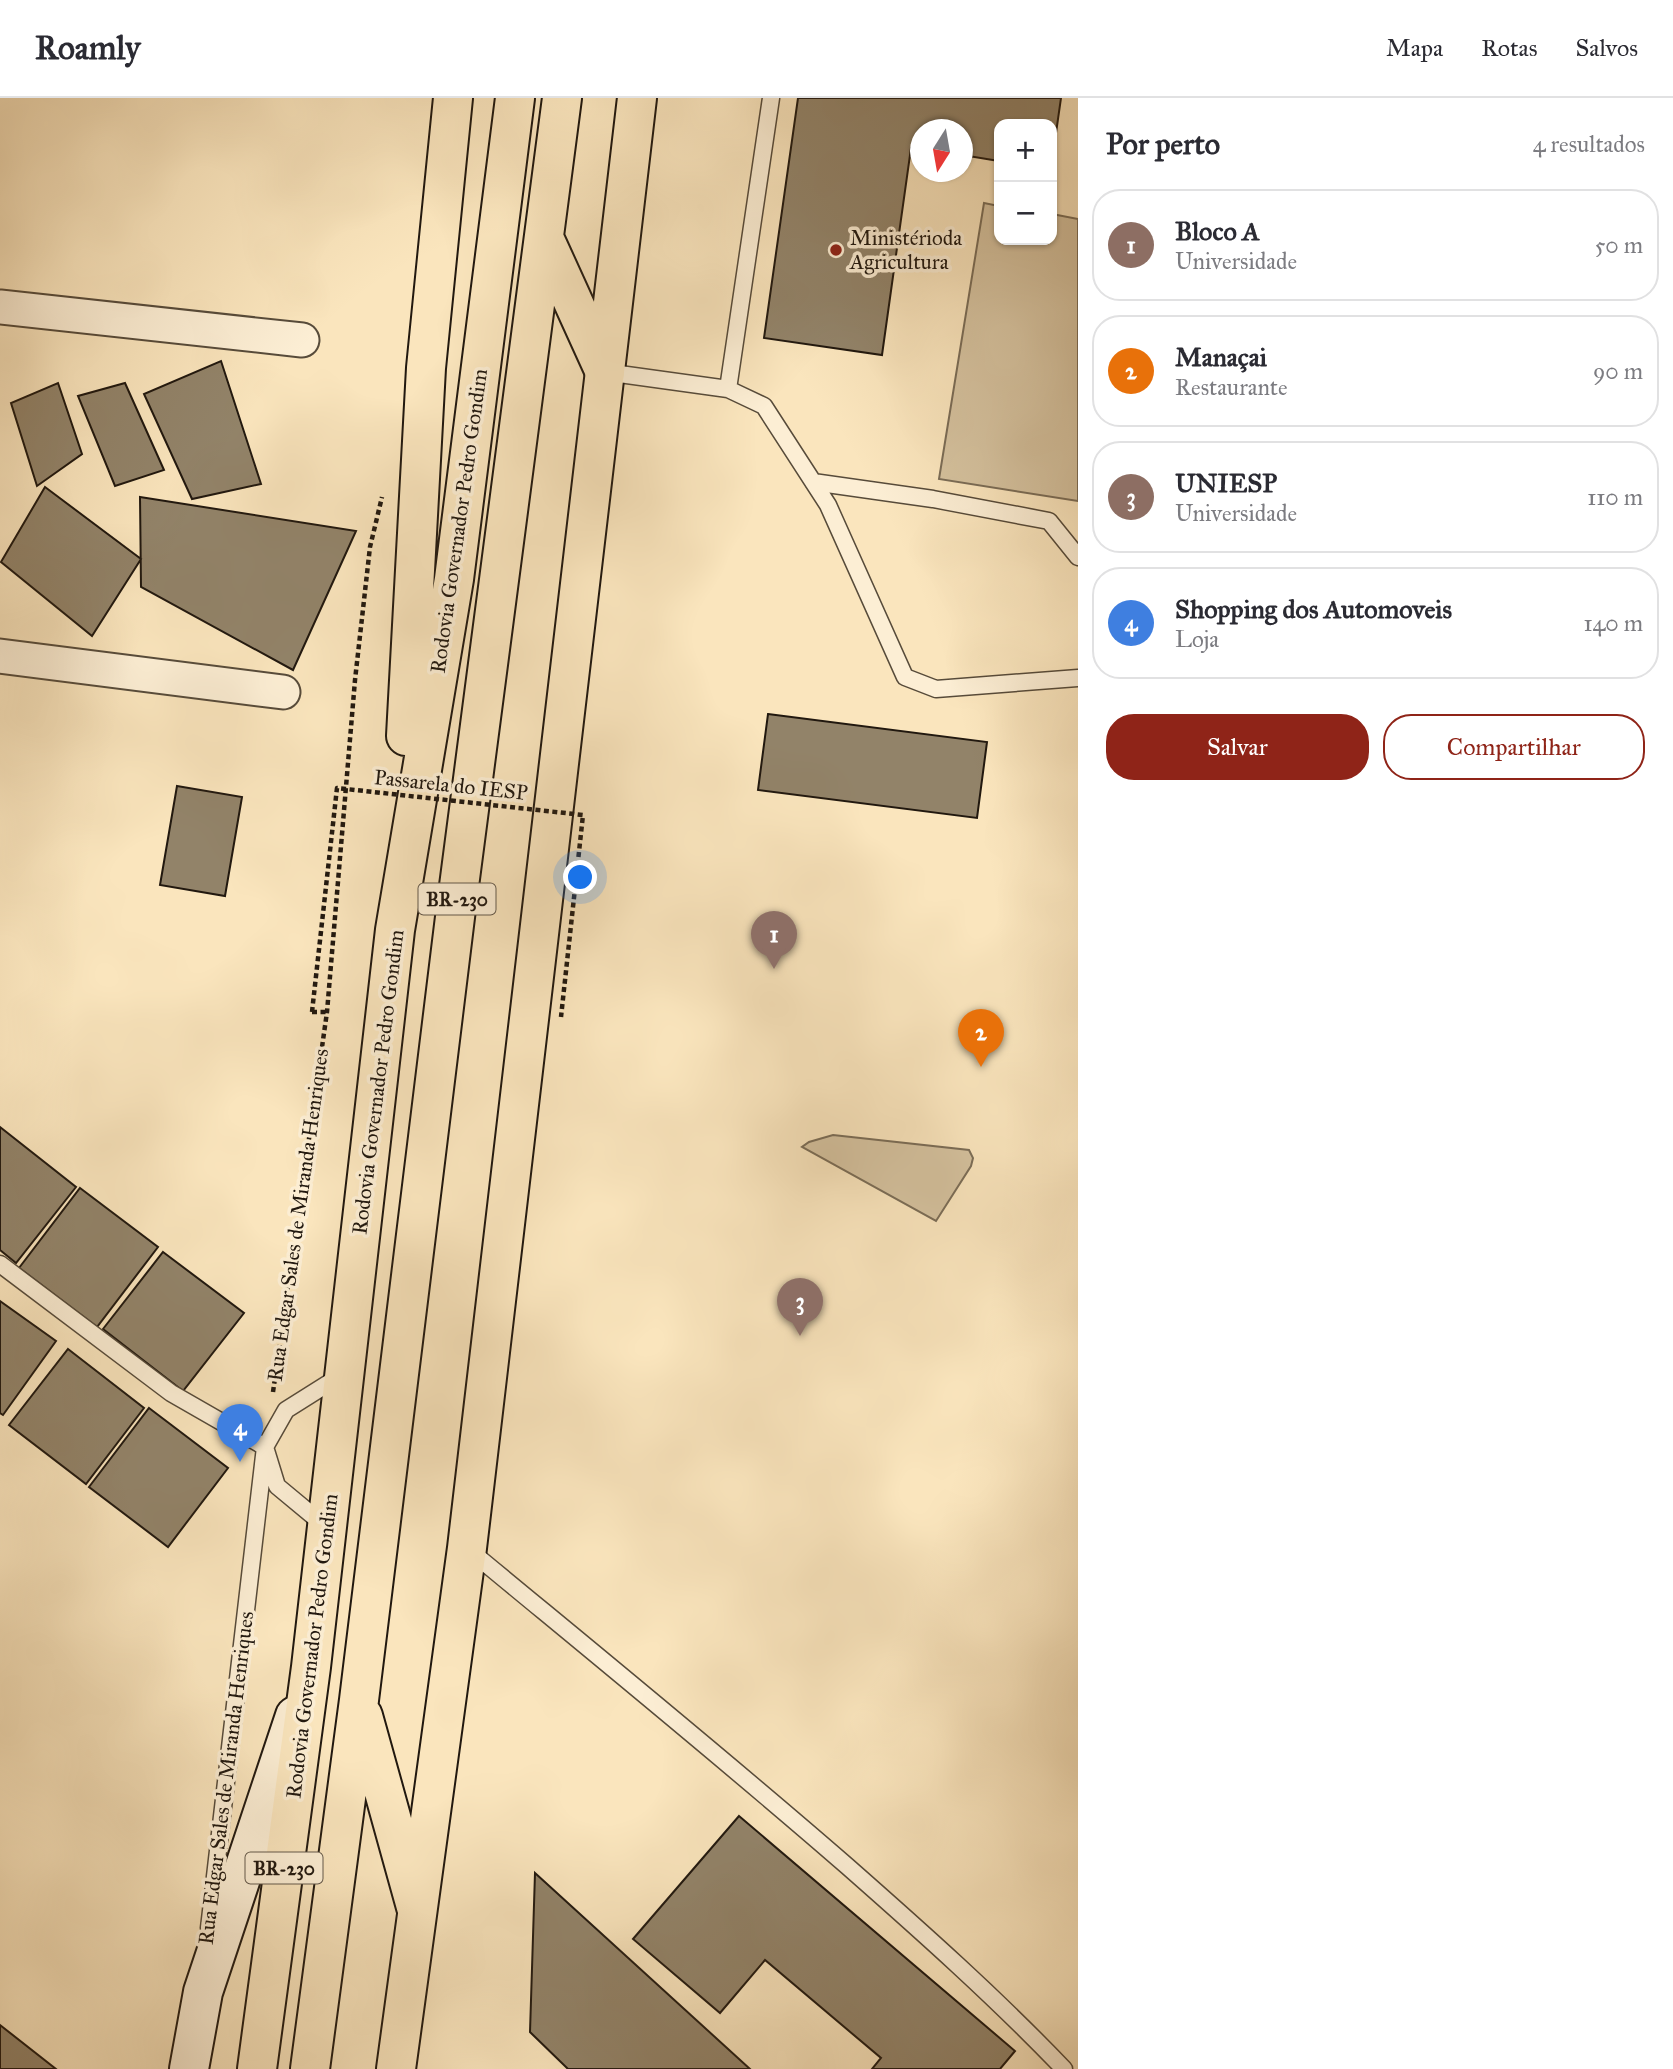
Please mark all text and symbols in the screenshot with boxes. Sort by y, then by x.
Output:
text: Roamly [35,28,140,68]
text: Mapa [1386,33,1443,63]
text: Rotas [1481,33,1537,63]
text: Salvos [1575,33,1638,63]
north arrow [910,119,973,182]
map controls [994,119,1057,245]
button: + [994,119,1057,182]
text: Por perto [1106,126,1220,162]
text: 4 resultados [1533,130,1645,158]
button: − [994,182,1057,245]
text: Bloco A [1175,215,1260,247]
place label: Ministérioda Agricultura [849,225,962,275]
text: 1 [1126,231,1136,259]
text: 50 m [1595,231,1643,259]
marker: Ministérioda Agricultura [828,242,844,258]
text: Universidade [1175,247,1297,275]
text: Manaçai [1175,341,1267,373]
text: 2 [1125,357,1137,385]
text: 90 m [1593,357,1643,385]
street label: Rodovia Governador Pedro Gondim [425,367,493,675]
text: Restaurante [1175,373,1288,401]
text: UNIESP [1175,467,1277,499]
text: 3 [1126,483,1136,511]
text: 110 m [1587,483,1643,511]
text: Universidade [1175,499,1297,527]
text: Shopping dos Automoveis [1175,593,1452,625]
text: 4 [1125,609,1137,637]
text: 140 m [1583,609,1643,637]
text: Loja [1175,625,1219,653]
button: Salvar [1106,714,1369,780]
button: Compartilhar [1383,714,1645,780]
street label: Passarela do IESP [373,764,529,806]
your location [563,860,597,894]
road number: BR-230 [419,884,496,914]
pin: 1 [751,911,797,969]
street label: Rodovia Governador Pedro Gondim [346,928,410,1236]
pin: 2 [958,1009,1004,1067]
street label: Rua Edgar Sales de Miranda Henriques [262,1047,334,1383]
pin: 3 [777,1278,823,1336]
pin: 4 [217,1404,263,1462]
street label: Rodovia Governador Pedro Gondim [280,1492,344,1800]
street label: Rua Edgar Sales de Miranda Henriques [193,1610,259,1946]
road number: BR-230 [246,1852,322,1884]

